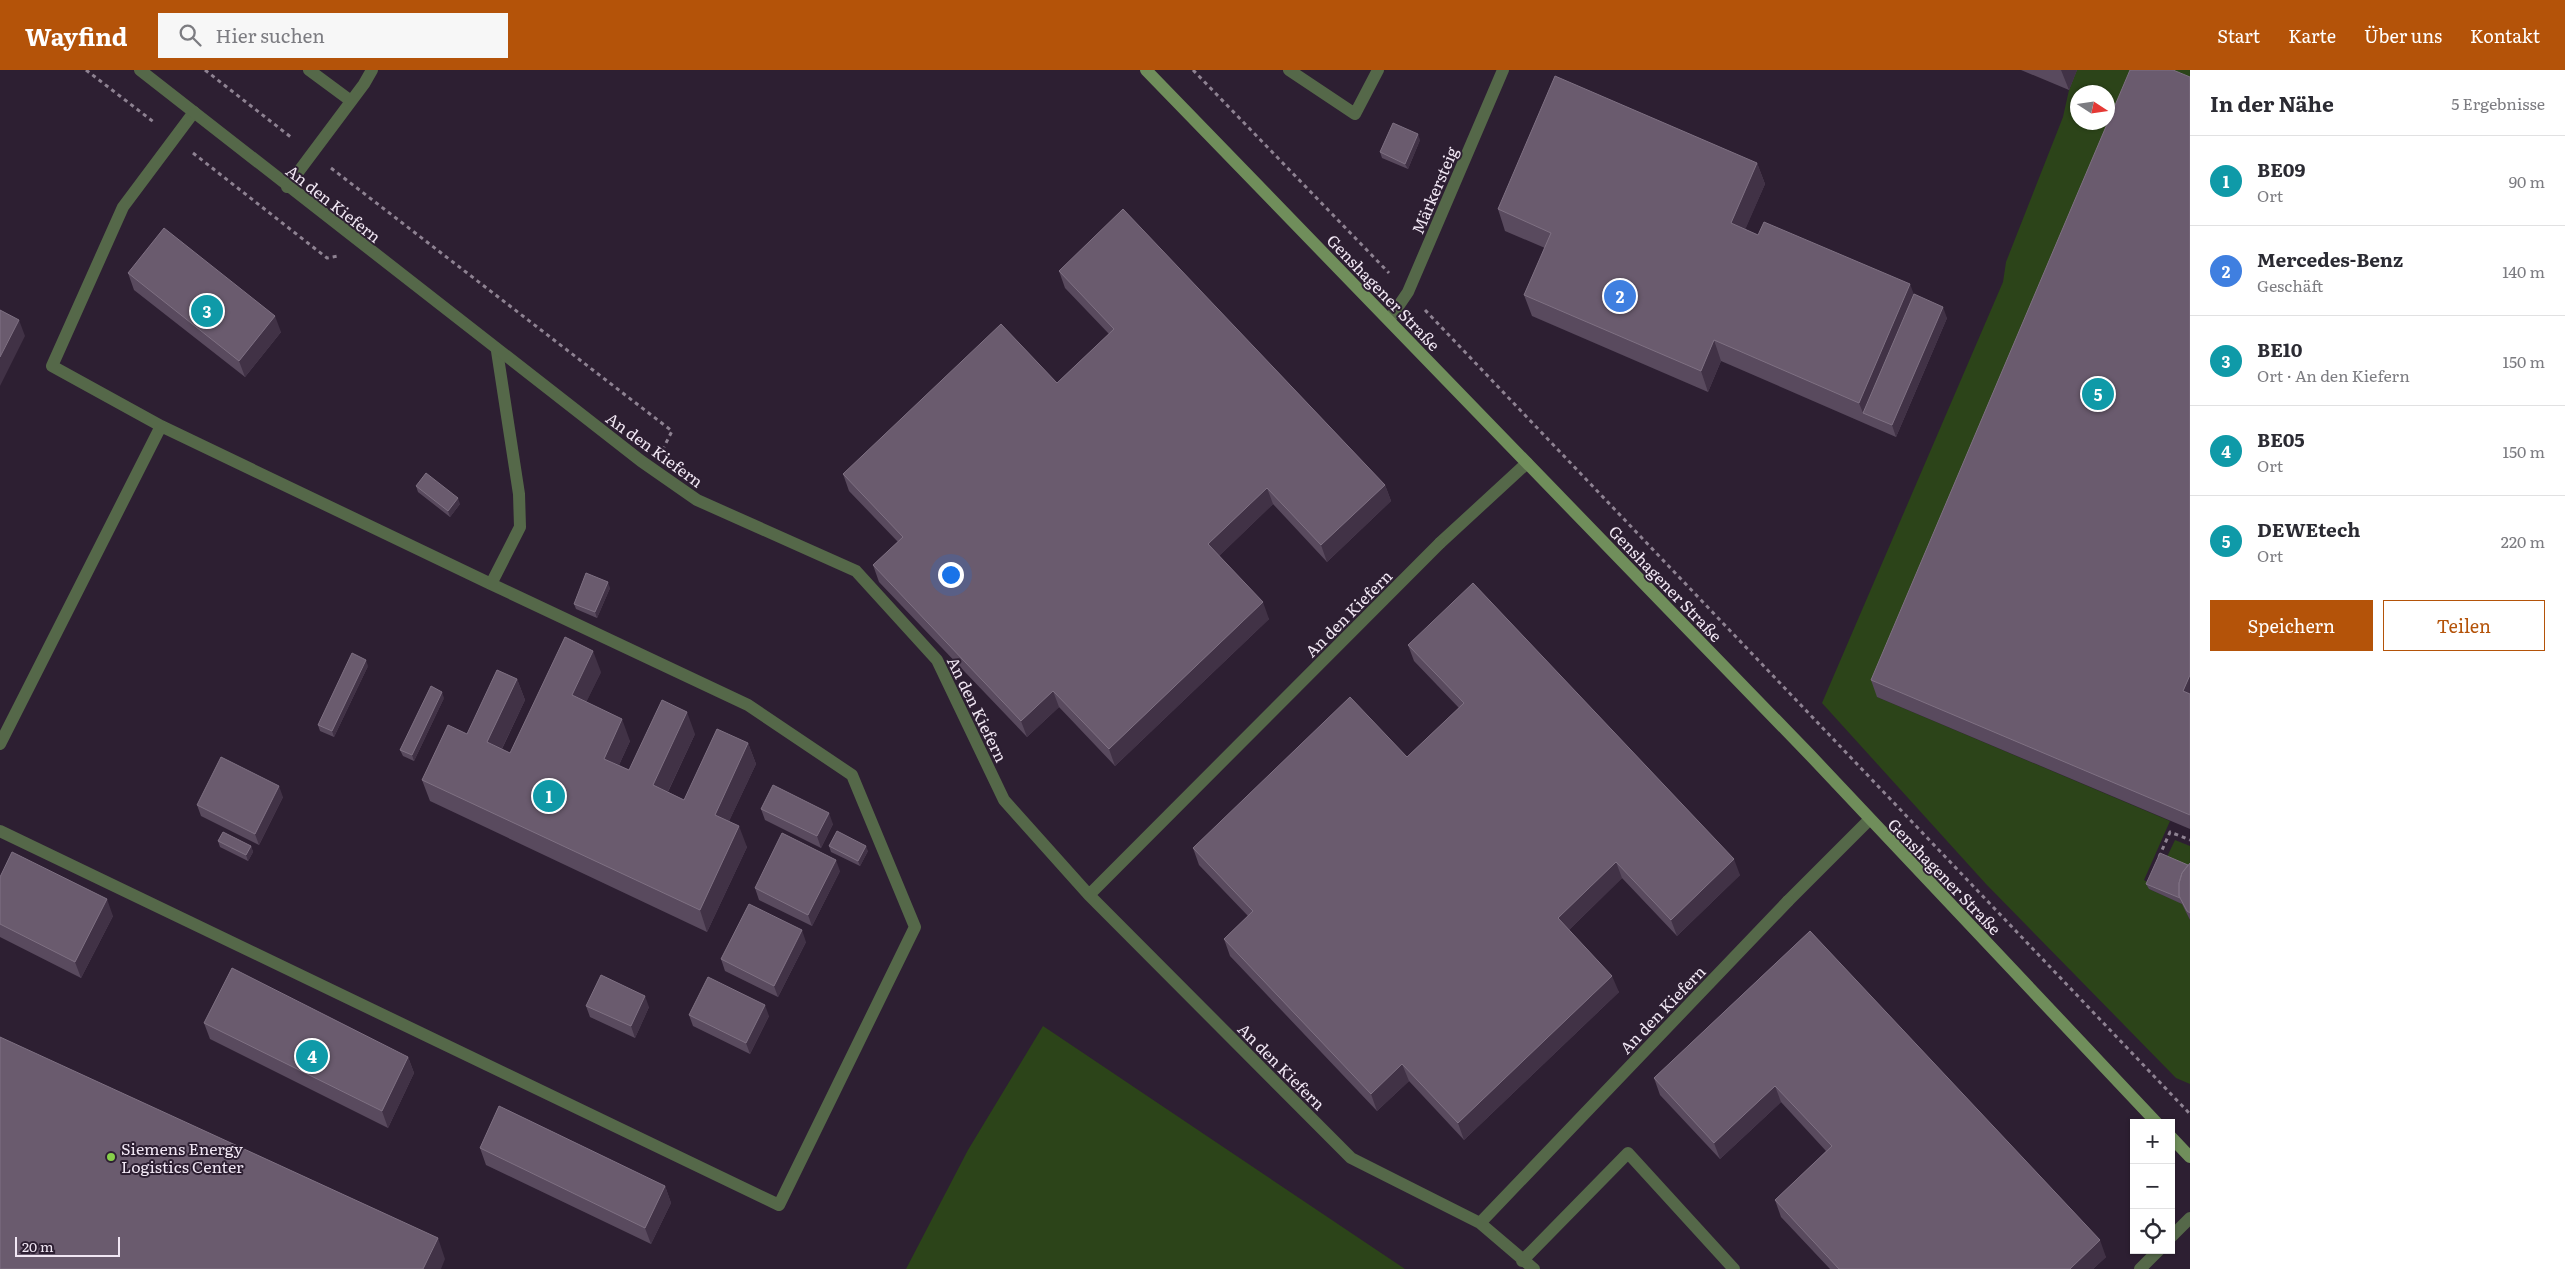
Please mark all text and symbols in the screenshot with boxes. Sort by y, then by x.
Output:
search box [158,13,508,58]
text: Wayfind [25,18,128,53]
icon: search [176,21,204,49]
text: Hier suchen [216,21,325,49]
text: Start [2217,22,2260,49]
text: Karte [2288,22,2336,49]
text: Über uns [2364,22,2442,49]
text: Kontakt [2470,22,2540,49]
north arrow [2070,85,2115,130]
text: In der Nähe [2210,87,2334,118]
text: 5 Ergebnisse [2451,91,2545,115]
street label: Märkersteig [1405,143,1463,237]
text: BE09 [2257,155,2305,183]
street label: An den Kiefern [281,158,387,248]
text: 1 [2223,169,2229,193]
text: 90 m [2509,169,2545,193]
text: Ort [2257,183,2283,207]
street label: Genshagener Straße [1322,228,1446,356]
text: Mercedes-Benz [2257,245,2403,273]
text: 2 [2222,259,2230,283]
text: 140 m [2502,259,2545,283]
text: Geschäft [2257,273,2323,297]
pin: 2 [1604,277,1636,315]
pin: 3 [191,292,223,330]
text: BE10 [2257,335,2302,363]
text: 3 [2222,349,2230,373]
text: 150 m [2502,349,2545,373]
text: Ort · An den Kiefern [2257,363,2410,387]
pin: 5 [2082,375,2114,413]
street label: An den Kiefern [601,406,709,493]
text: BE05 [2257,425,2305,453]
text: 4 [2221,439,2231,463]
text: 150 m [2502,439,2545,463]
text: Ort [2257,453,2283,477]
text: DEWEtech [2257,515,2360,543]
street label: Genshagener Straße [1604,519,1728,647]
text: 5 [2222,529,2230,553]
text: 220 m [2501,529,2545,553]
text: Ort [2257,543,2283,567]
your location [938,562,964,588]
street label: An den Kiefern [1299,564,1397,662]
button: Speichern [2210,600,2373,651]
button: Teilen [2383,600,2545,651]
street label: An den Kiefern [942,652,1014,766]
pin: 1 [533,777,565,815]
street label: Genshagener Straße [1883,812,2007,940]
street label: An den Kiefern [1613,959,1711,1059]
street label: An den Kiefern [1233,1017,1331,1115]
pin: 4 [296,1037,328,1075]
map controls [2130,1119,2175,1254]
button: + [2130,1119,2175,1164]
place label: Siemens Energy Logistics Center [121,1136,244,1178]
marker: Siemens Energy Logistics Center [105,1151,117,1163]
button: − [2130,1164,2175,1209]
button: locate [2130,1209,2175,1254]
scale bar [15,1234,120,1257]
text: 20 m [22,1236,54,1256]

